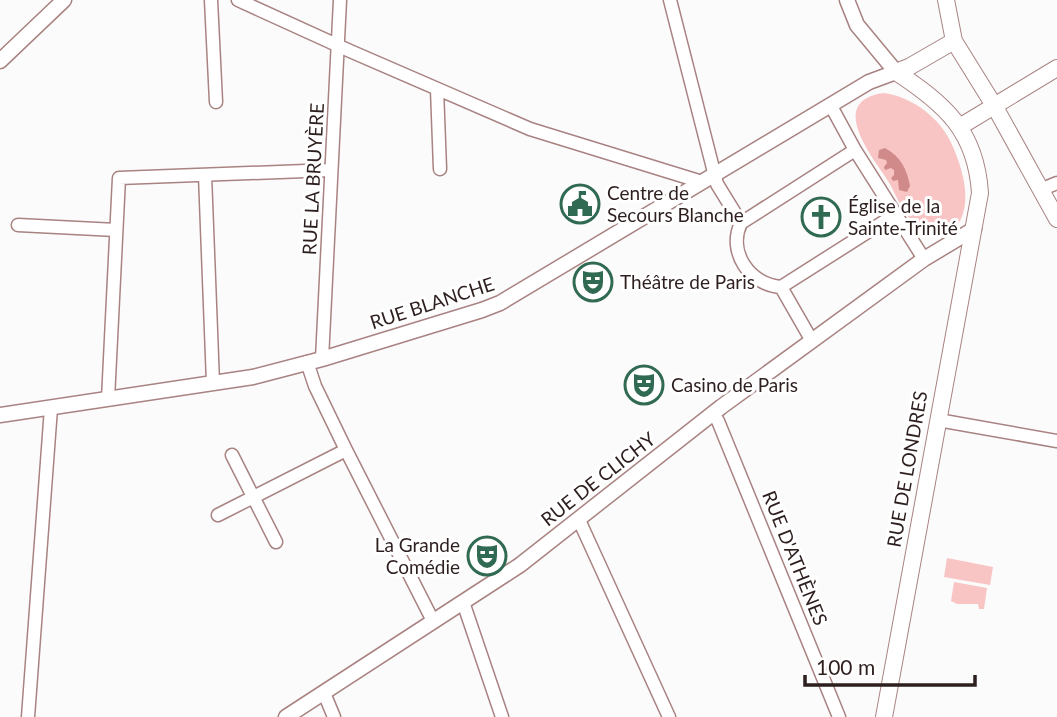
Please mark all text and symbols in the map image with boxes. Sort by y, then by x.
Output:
street label: RUE LA BRUYÈRE [297,102,328,256]
place label: Centre de Secours Blanche [607,181,744,226]
public building icon: Centre de Secours Blanche [559,183,601,225]
place label: Église de la Sainte-Trinité [848,194,958,239]
church icon: Église de la Sainte-Trinité [800,196,842,238]
theatre icon: Théâtre de Paris [572,261,614,303]
place label: Théâtre de Paris [620,270,755,293]
street label: RUE BLANCHE [367,272,497,333]
theatre icon: Casino de Paris [623,364,665,406]
place label: Casino de Paris [671,373,798,396]
street label: RUE DE LONDRES [881,389,932,549]
street label: RUE DE CLICHY [536,427,660,530]
street label: RUE D'ATHÈNES [758,487,833,628]
place label: La Grande Comédie [375,533,460,578]
theatre icon: La Grande Comédie [466,535,508,577]
scale bar [805,644,975,688]
text: 100 m [816,654,875,679]

